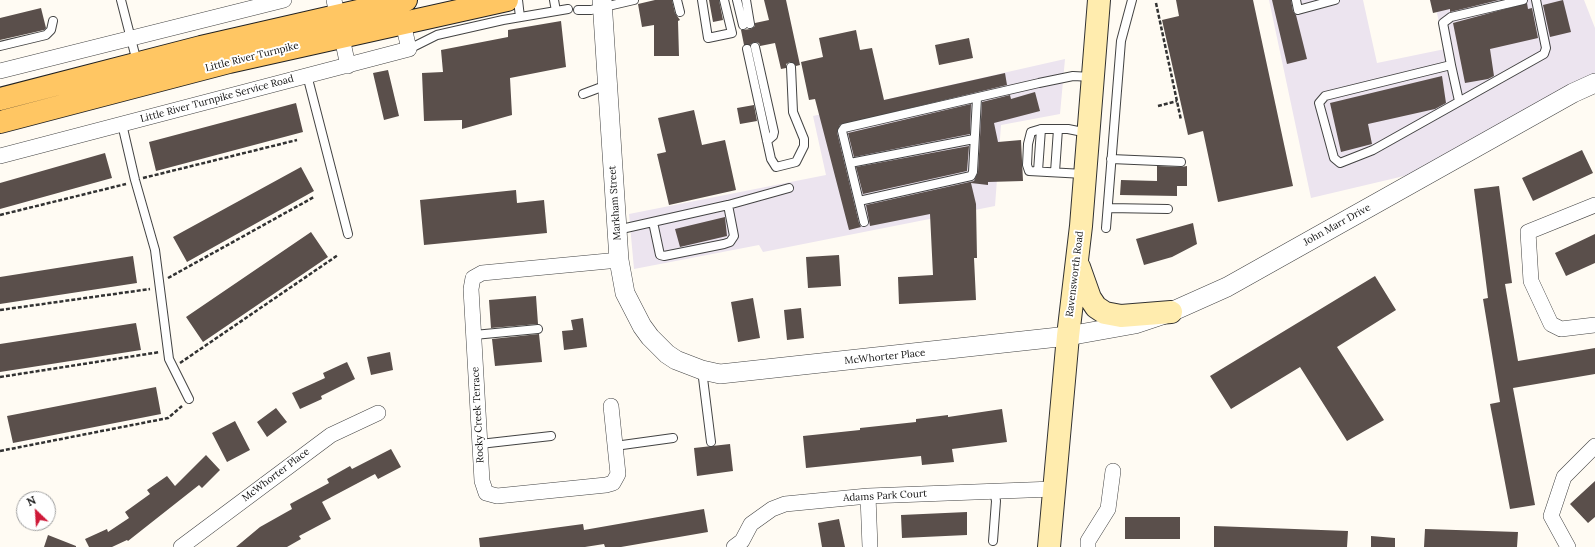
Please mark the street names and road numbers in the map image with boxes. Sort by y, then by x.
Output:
street label: Little River Turnpike [204,40,300,74]
street label: Little River Turnpike Service Road [139,73,295,125]
street label: Markham Street [606,165,624,241]
street label: John Marr Drive [1301,202,1373,248]
street label: Ravensworth Road [1064,230,1086,318]
street label: McWhorter Place [844,347,926,367]
street label: Rocky Creek Terrace [469,367,487,463]
street label: McWhorter Place [240,446,312,504]
street label: Adams Park Court [843,488,927,504]

